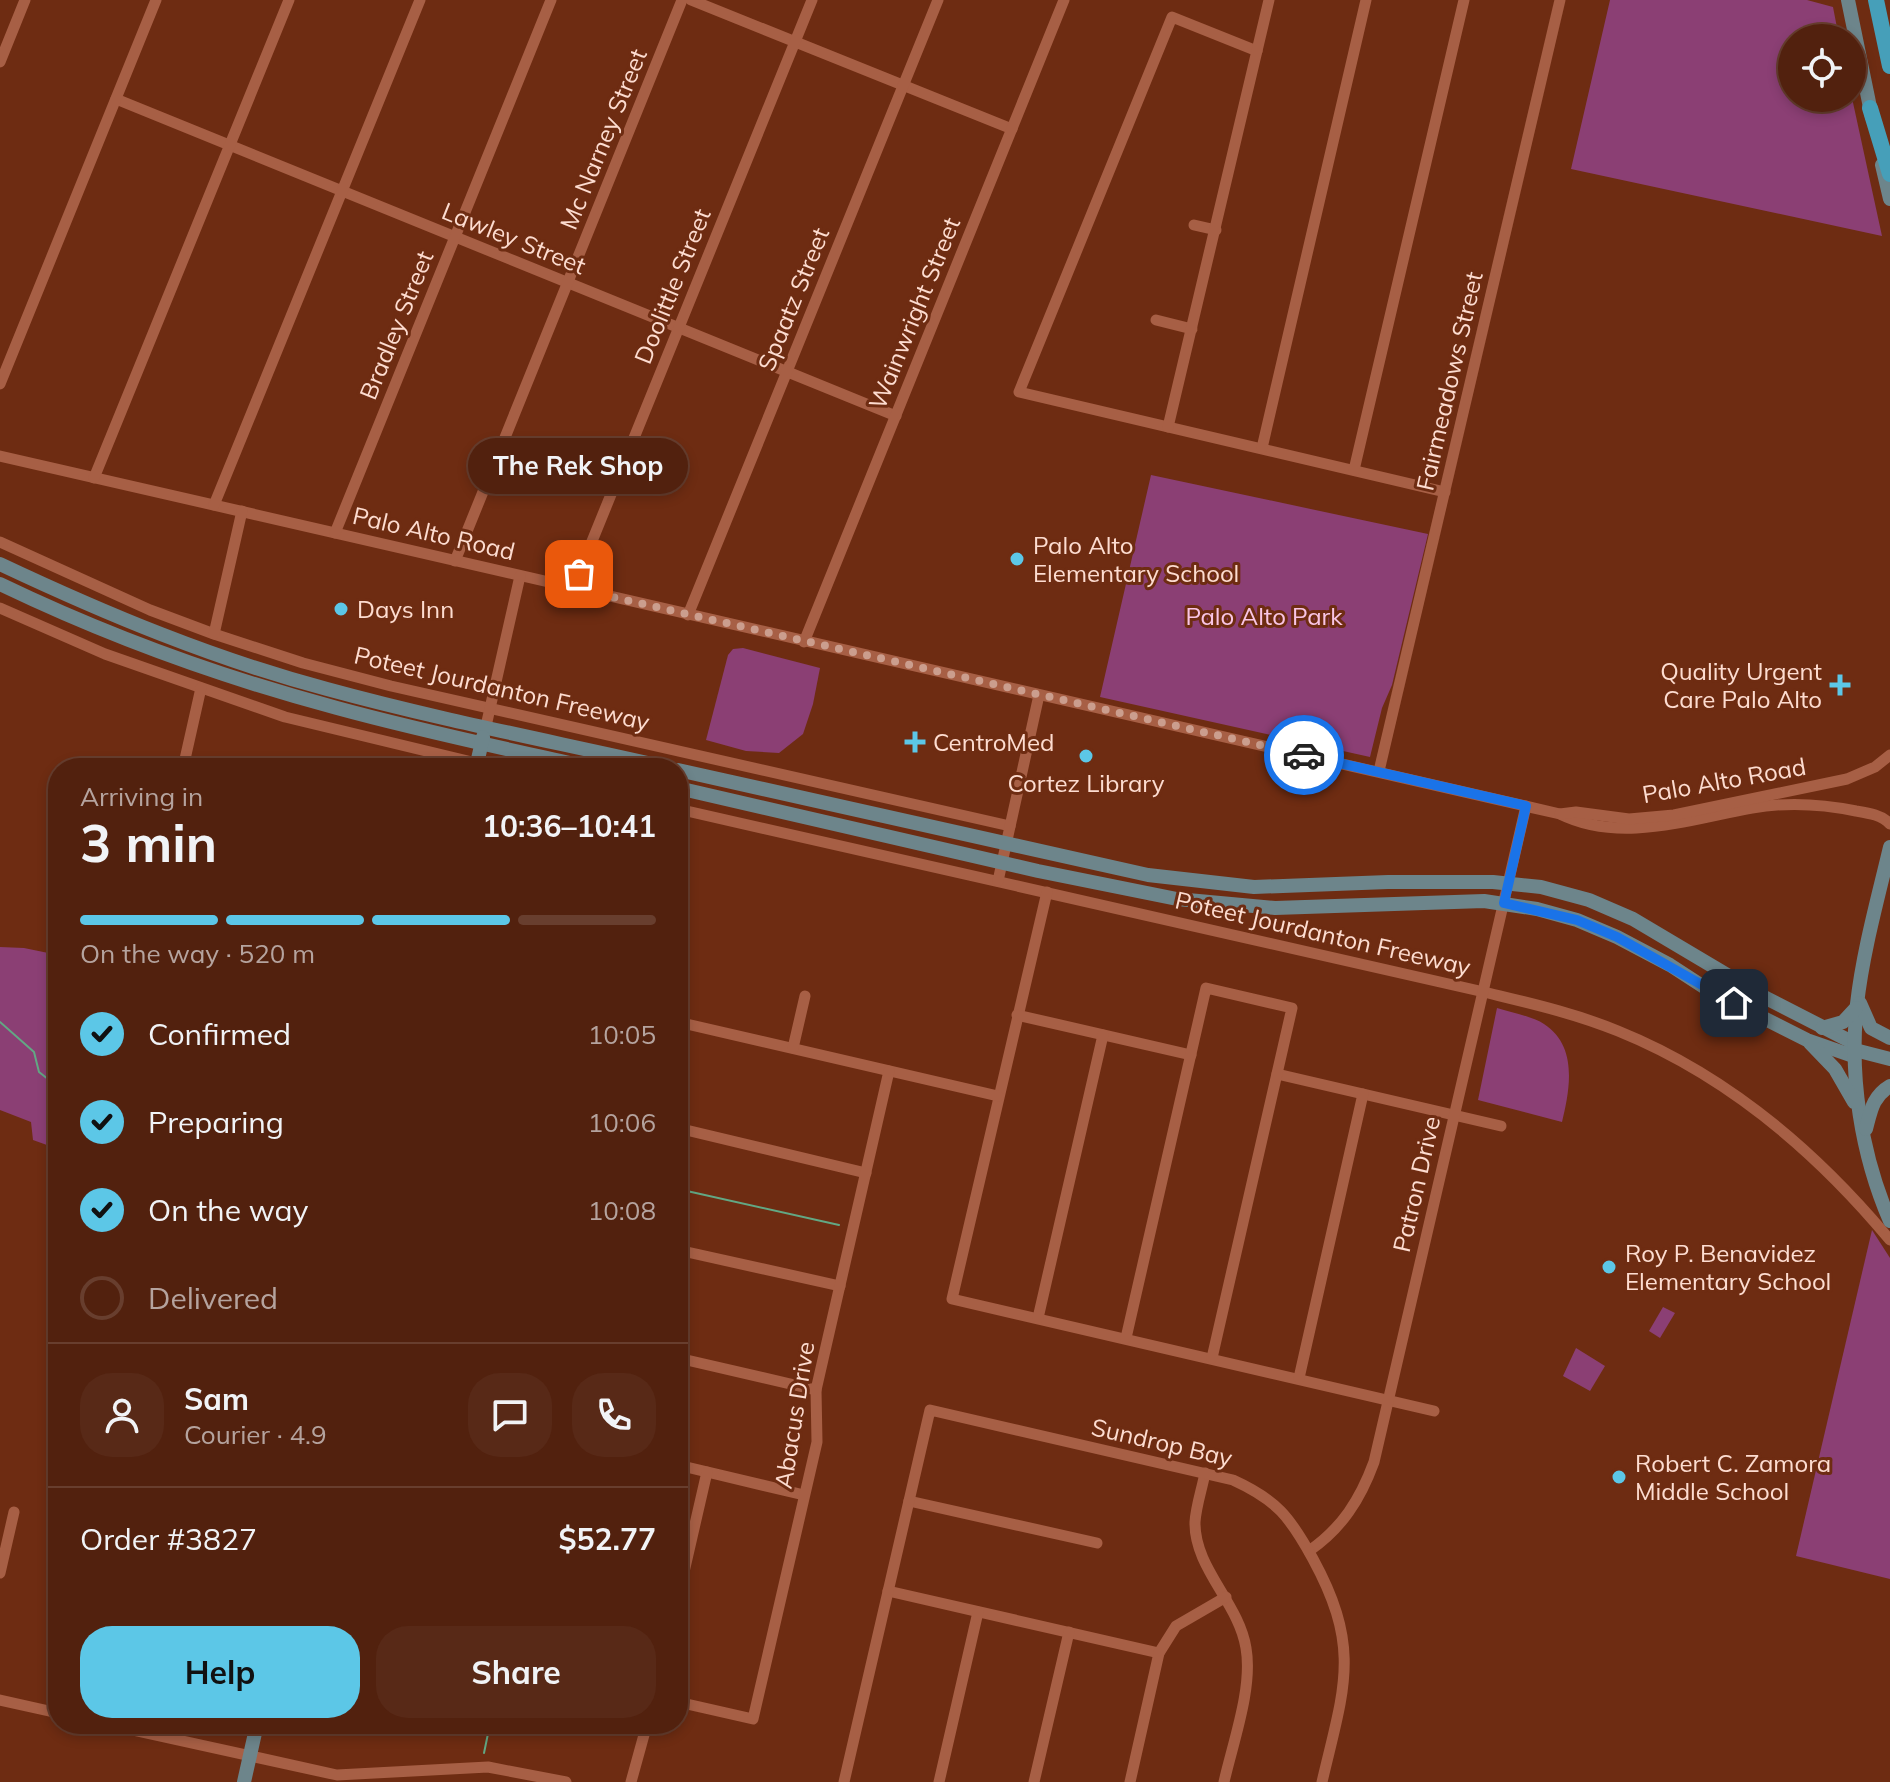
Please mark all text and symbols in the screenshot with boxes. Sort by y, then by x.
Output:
map controls [1778,24,1866,112]
button: locate [1778,24,1866,112]
street label: Mc Narney Street [553,44,653,234]
street label: Lawley Street [438,196,590,280]
street label: Doolittle Street [627,204,717,368]
street label: Wainwright Street [862,213,966,413]
street label: Spaatz Street [751,223,835,375]
street label: Bradley Street [353,246,439,404]
street label: Fairmeadows Street [1409,269,1489,493]
callout: The Rek Shop [469,438,689,494]
text: The Rek Shop [493,449,663,482]
street label: Palo Alto Road [350,500,518,566]
place label: Palo Alto Elementary School [1033,530,1239,588]
pin [545,540,613,608]
marker: Palo Alto Elementary School [1008,550,1026,568]
icon: bag [557,552,601,596]
place label: Days Inn [357,594,454,624]
marker: Days Inn [332,600,350,618]
park label: Palo Alto Park [1185,601,1343,631]
street label: Poteet Jourdanton Freeway [351,639,653,737]
place label: Quality Urgent Care Palo Alto [1660,656,1822,714]
marker: Quality Urgent Care Palo Alto [1829,674,1851,696]
courier [1264,715,1344,795]
place label: CentroMed [933,727,1054,757]
marker: CentroMed [904,731,926,753]
icon: car [1282,733,1326,777]
marker: Cortez Library [1077,747,1095,765]
street label: Palo Alto Road [1640,751,1808,809]
place label: Cortez Library [1008,768,1165,798]
text: Arriving in [80,780,203,813]
text: 10:36–10:41 [482,807,656,845]
text: 3 min [80,810,217,875]
street label: Poteet Jourdanton Freeway [1172,884,1474,982]
text: On the way · 520 m [80,937,315,970]
pin [1700,969,1768,1037]
icon: home [1712,981,1756,1025]
icon: check [80,1012,124,1056]
text: Confirmed [148,1015,291,1053]
text: 10:05 [588,1018,656,1051]
icon: check [80,1100,124,1144]
text: Preparing [148,1103,284,1141]
text: 10:06 [588,1106,656,1139]
street label: Patron Drive [1386,1113,1446,1255]
icon: check [80,1188,124,1232]
text: On the way [148,1191,308,1229]
text: 10:08 [588,1194,656,1227]
place label: Roy P. Benavidez Elementary School [1625,1238,1831,1296]
marker: Roy P. Benavidez Elementary School [1600,1258,1618,1276]
text: Delivered [148,1279,278,1317]
street label: Abacus Drive [768,1339,820,1491]
button: person [80,1373,164,1457]
button: chat [468,1373,552,1457]
button: phone [572,1373,656,1457]
text: Sam [184,1380,249,1418]
street label: Sundrop Bay [1089,1411,1236,1473]
text: Courier · 4.9 [184,1418,327,1451]
place label: Robert C. Zamora Middle School [1635,1448,1831,1506]
marker: Robert C. Zamora Middle School [1610,1468,1628,1486]
text: Order #3827 [80,1520,257,1558]
text: $52.77 [559,1520,656,1558]
button: Help [80,1626,360,1718]
button: Share [376,1626,656,1718]

